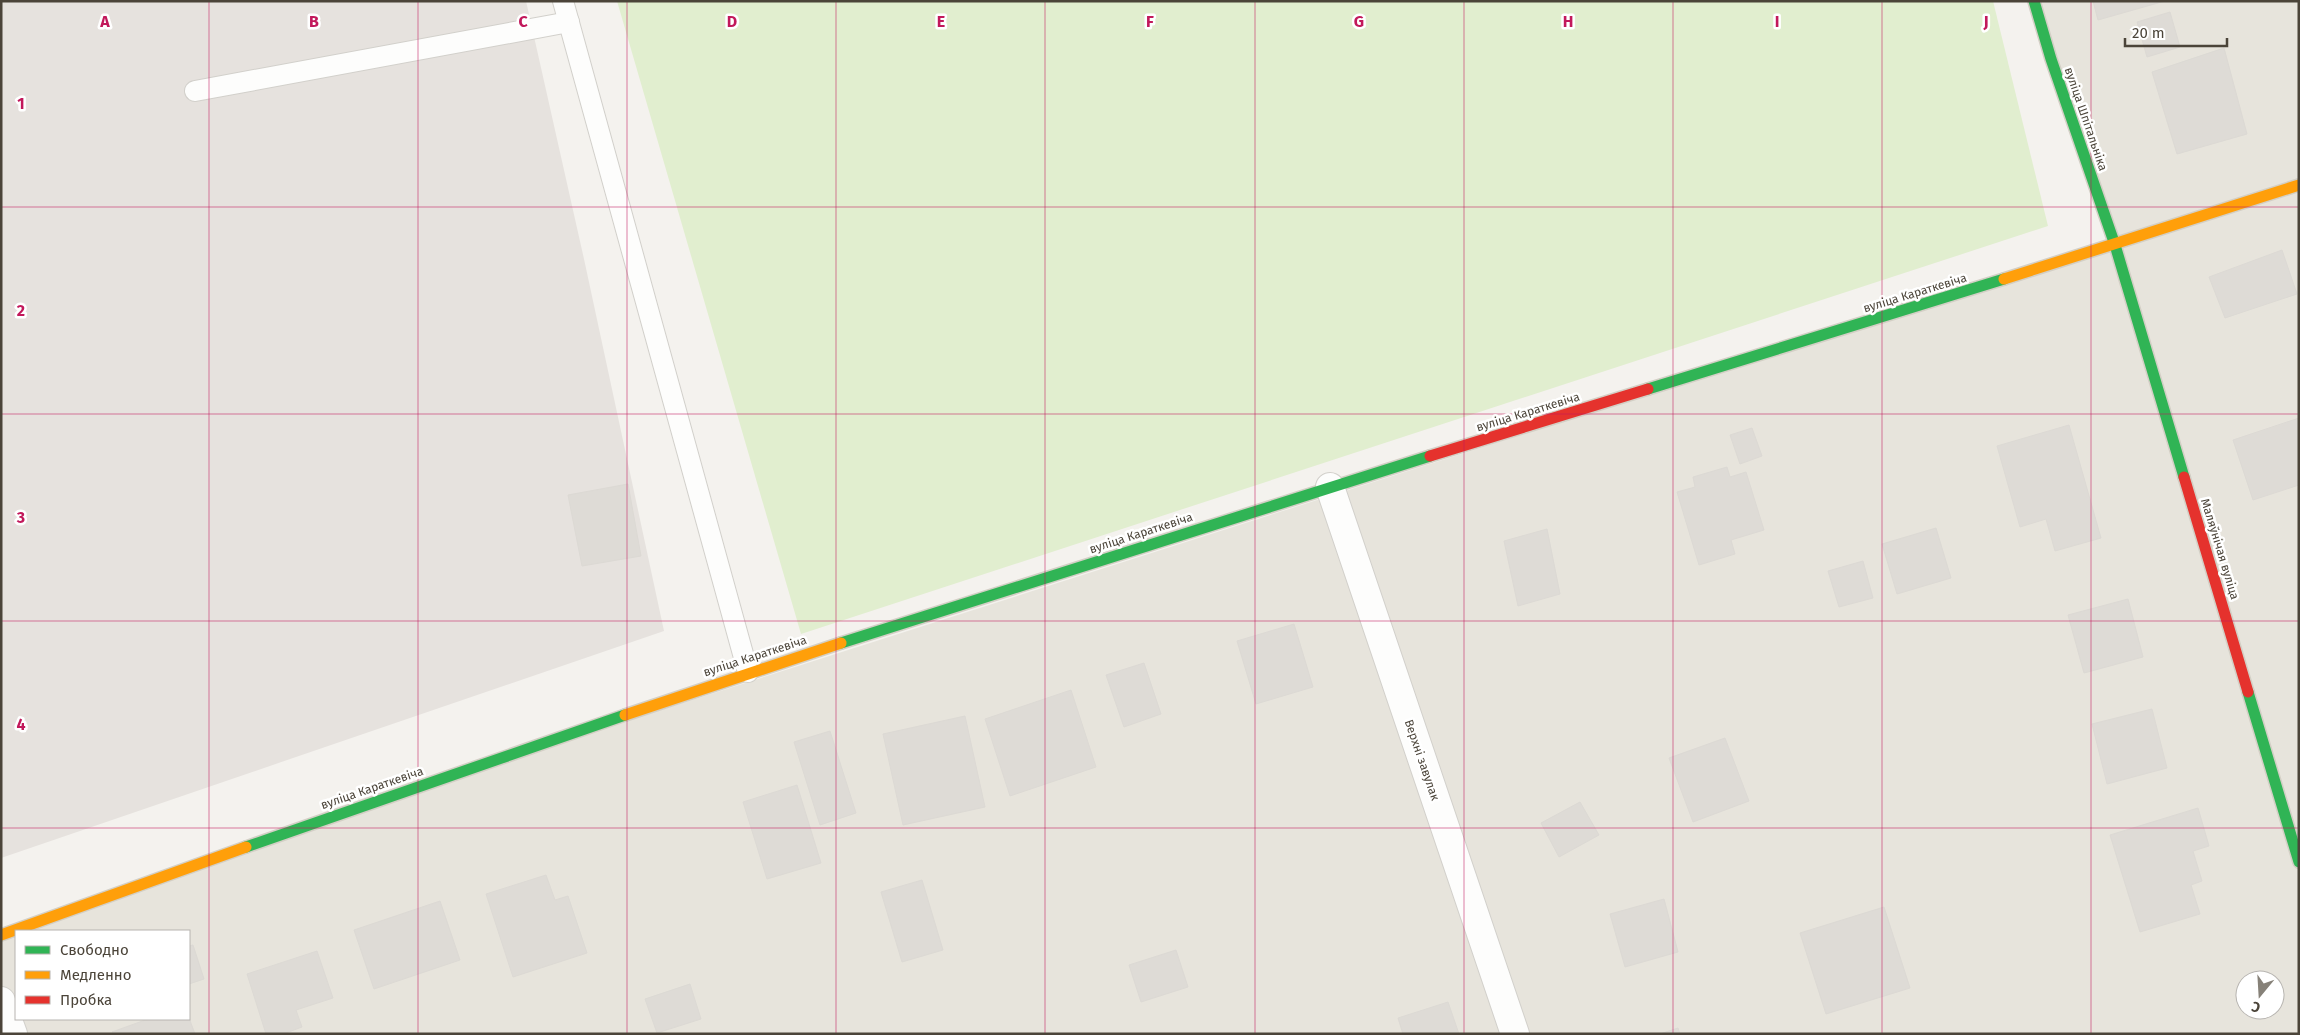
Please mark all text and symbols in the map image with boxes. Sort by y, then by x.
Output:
text: A [99,12,110,31]
text: B [309,12,319,31]
text: C [518,12,528,31]
text: D [727,12,737,31]
text: E [937,12,945,31]
text: F [1146,12,1154,31]
text: G [1354,12,1364,31]
text: H [1563,12,1573,31]
text: I [1775,12,1779,31]
text: J [1982,12,1989,31]
scale bar [2125,15,2228,47]
text: 20 m [2132,24,2165,42]
street label: вуліца Шпітальніка [2062,65,2110,173]
text: 1 [17,94,25,113]
street label: вуліца Караткевіча [1862,271,1968,315]
text: 2 [17,301,25,320]
street label: вуліца Караткевіча [1475,390,1581,434]
street label: Маляўнічая вуліца [2198,497,2242,601]
text: 3 [16,508,25,527]
street label: вуліца Караткевіча [1088,510,1194,556]
street label: вуліца Караткевіча [702,633,808,679]
text: 4 [16,715,26,734]
street label: Верхні завулак [1402,718,1443,803]
street label: вуліца Караткевіча [319,764,425,812]
legend [15,930,190,1020]
text: Свободно [60,941,129,959]
text: Медленно [60,966,132,984]
north arrow [2235,970,2285,1020]
text: Пробка [60,991,112,1009]
text: С [2250,998,2263,1016]

